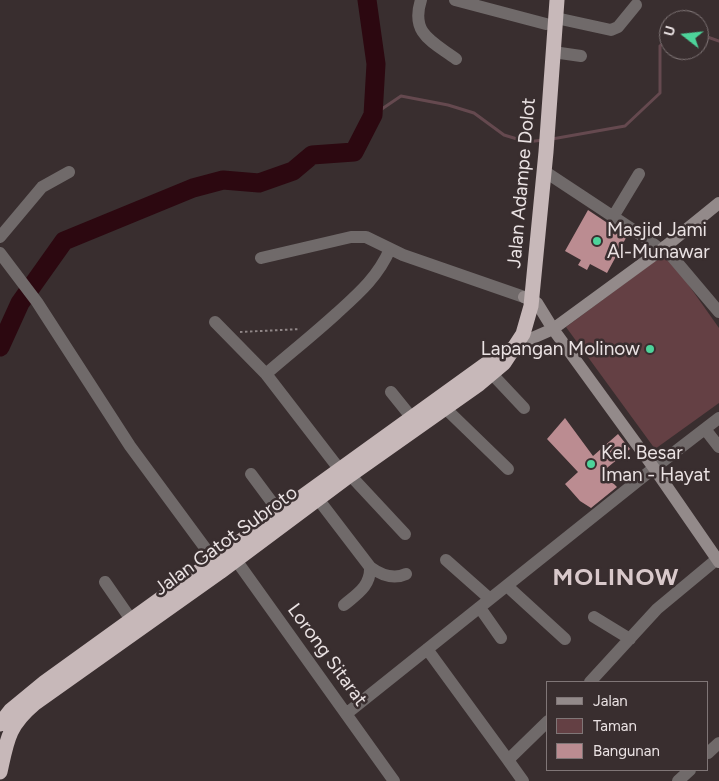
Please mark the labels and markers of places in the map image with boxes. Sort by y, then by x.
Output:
place label: Masjid Jami Al-Munawar [607,219,710,263]
marker: Masjid Jami Al-Munawar [591,235,603,247]
place label: Lapangan Molinow [481,338,640,360]
marker: Lapangan Molinow [644,343,656,355]
place label: Kel. Besar Iman - Hayat [601,442,710,486]
marker: Kel. Besar Iman - Hayat [585,458,597,470]

